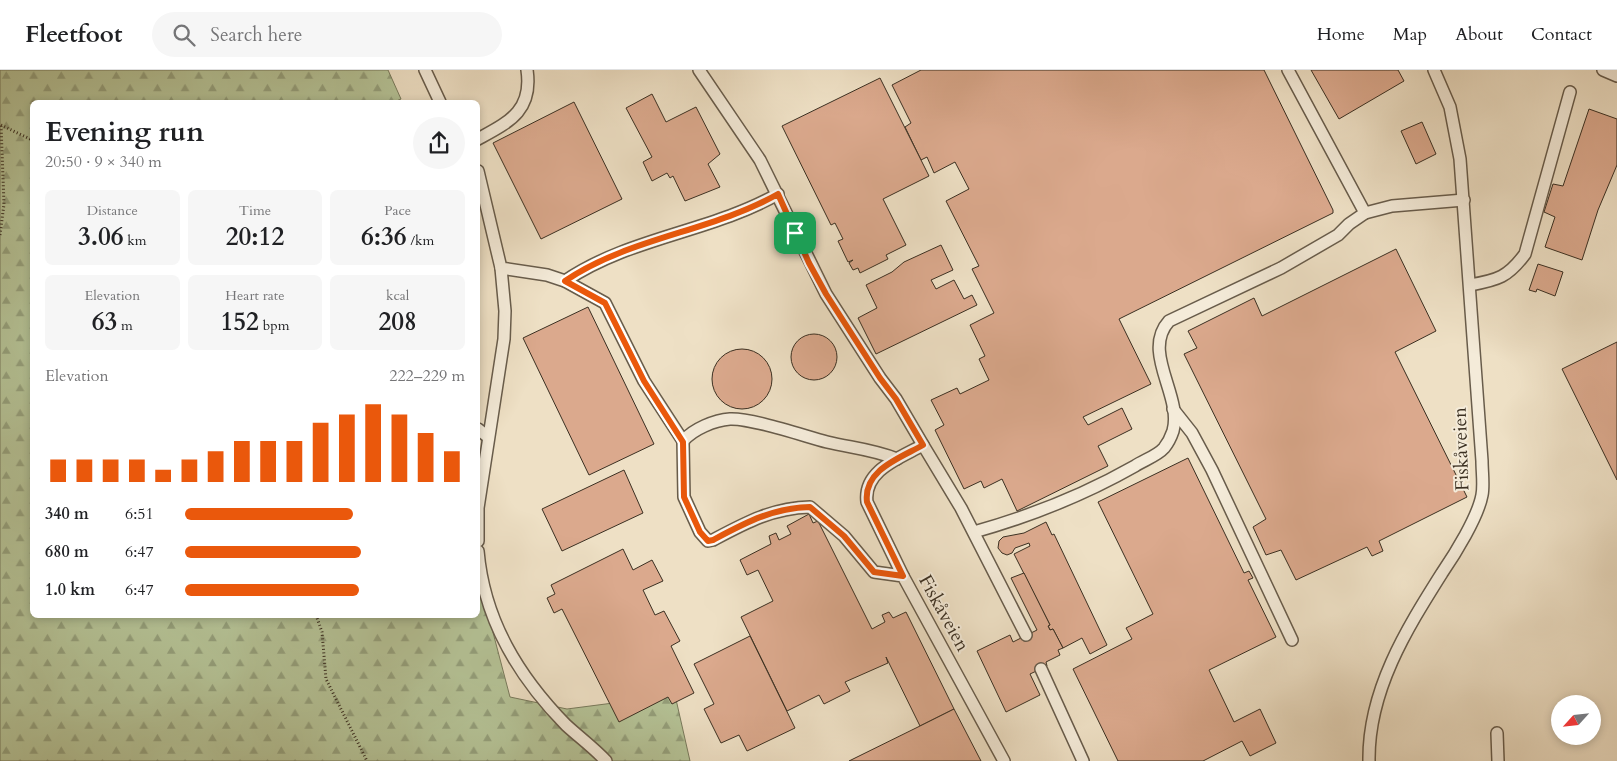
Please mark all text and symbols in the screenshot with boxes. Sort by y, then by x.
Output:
search box [152,12,502,57]
text: Fleetfoot [25,18,122,51]
icon: search [170,21,198,49]
text: Search here [210,22,302,48]
text: Home [1317,22,1365,47]
text: Map [1393,22,1427,47]
text: About [1455,22,1503,47]
text: Contact [1531,22,1592,47]
text: Evening run [45,113,204,151]
button: share [413,117,465,169]
text: 20:50 · 9 × 340 m [45,151,162,173]
text: Distance [87,201,138,220]
text: Time [239,201,271,220]
text: Pace [384,201,411,220]
pin [774,212,816,254]
icon: arrive [781,219,809,247]
text: 3.06 [78,220,124,254]
text: 20:12 [226,220,284,254]
text: 6:36 [361,220,407,254]
text: km [124,231,147,250]
text: /km [407,231,434,250]
text: Elevation [85,286,140,305]
text: Heart rate [225,286,285,305]
text: kcal [386,286,409,305]
text: 63 [92,305,117,339]
text: 152 [220,305,259,339]
text: 208 [378,305,417,339]
text: m [117,316,133,335]
text: bpm [259,316,289,335]
text: Elevation [45,365,109,387]
text: 222–229 m [389,365,465,387]
street label: Fiskåveien [1447,406,1475,491]
text: 340 m [45,503,89,525]
text: 6:51 [125,503,154,525]
text: 680 m [45,541,89,563]
text: 6:47 [125,541,154,563]
street label: Fiskåveien [912,570,976,656]
text: 1.0 km [45,579,95,601]
text: 6:47 [125,579,154,601]
north arrow [1551,695,1601,745]
map controls [1551,695,1601,745]

